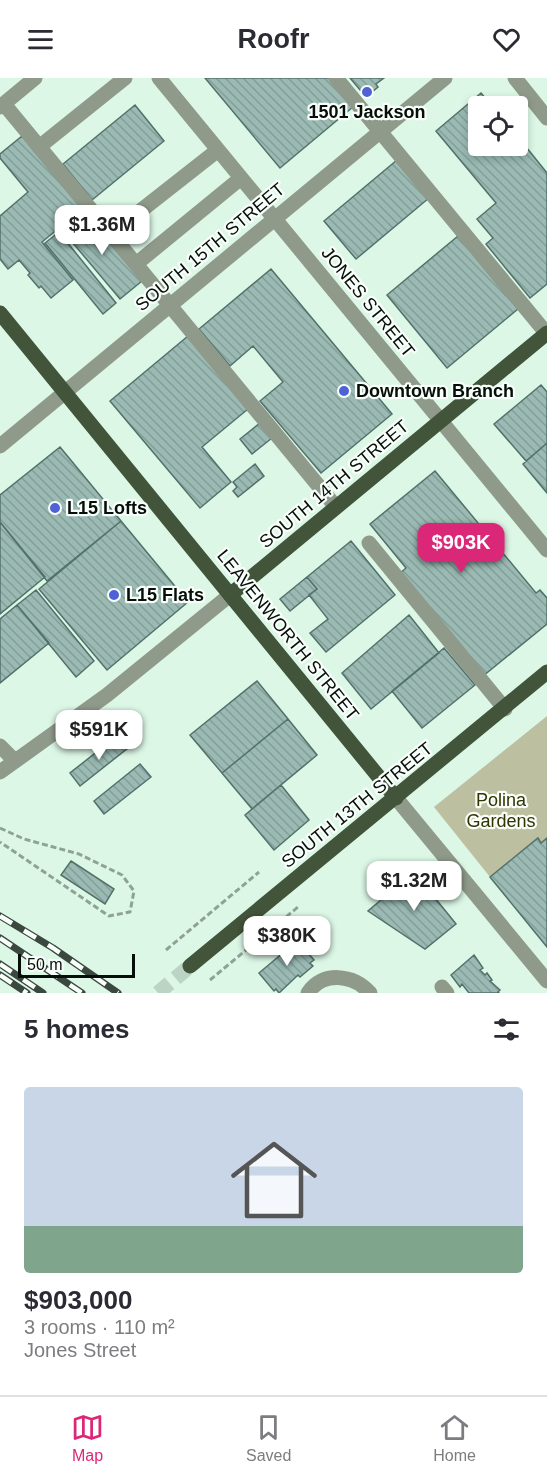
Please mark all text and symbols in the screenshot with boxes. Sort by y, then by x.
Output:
icon: menu [24,23,57,56]
icon: heart [490,23,523,56]
text: Roofr [238,24,309,54]
marker: 1501 Jackson [360,85,374,99]
map controls [468,96,528,156]
button: locate [468,96,528,156]
place label: 1501 Jackson [308,102,426,122]
street label: SOUTH 15TH STREET [132,179,288,315]
pin: $1.36M [53,205,151,256]
text: $1.36M [69,213,135,235]
street label: JONES STREET [317,243,419,361]
place label: Downtown Branch [356,381,514,401]
marker: Downtown Branch [337,384,351,398]
street label: SOUTH 14TH STREET [256,416,412,552]
place label: L15 Lofts [67,498,147,518]
marker: L15 Lofts [48,501,62,515]
pin: $903K [419,523,503,574]
text: $903K [432,531,490,553]
street label: LEAVENWORTH STREET [213,546,363,724]
place label: L15 Flats [126,585,204,605]
marker: L15 Flats [107,588,121,602]
pin: $591K [57,710,141,761]
text: $591K [70,718,128,740]
street label: SOUTH 13TH STREET [278,738,436,872]
park label: Polina Gardens [466,790,536,831]
pin: $1.32M [365,861,463,912]
text: $1.32M [381,869,447,891]
pin: $380K [245,916,329,967]
text: $380K [258,924,316,946]
scale bar [18,951,135,978]
text: 50 m [27,956,63,973]
icon: filters [490,1013,523,1046]
text: 5 homes [24,1014,130,1044]
icon: home [220,1126,328,1234]
text: $903,000 [24,1285,132,1315]
text: 3 rooms · 110 m² [24,1316,175,1338]
text: Jones Street [24,1339,136,1361]
tab: Map [71,1411,104,1465]
tab: Saved [246,1411,291,1465]
tab: Home [433,1411,476,1465]

